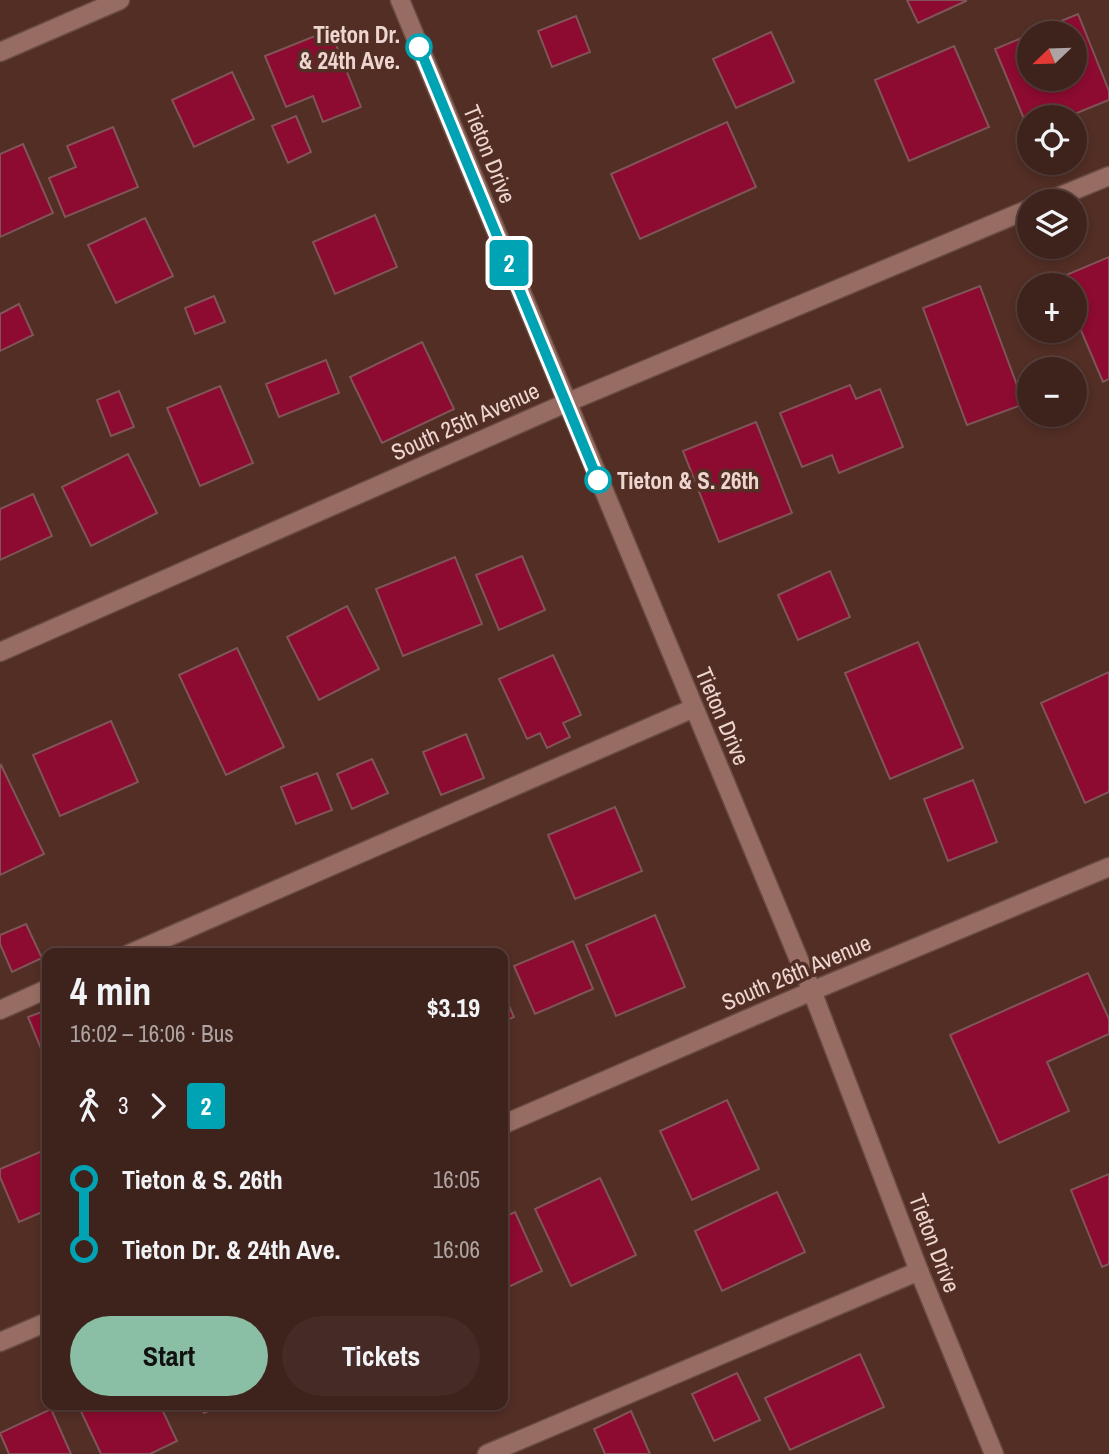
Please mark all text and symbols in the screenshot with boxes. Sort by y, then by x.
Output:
place label: Tieton Dr. & 24th Ave. [299,19,400,76]
north arrow [1017,21,1087,91]
map controls [1017,21,1087,427]
marker: Tieton Dr. & 24th Ave. [406,34,432,60]
street label: Tieton Drive [456,100,524,208]
button: locate [1017,105,1087,175]
button: layers [1017,189,1087,259]
line badge: 2 [486,240,532,286]
text: 2 [504,247,514,279]
button: + [1017,273,1087,343]
button: − [1017,357,1087,427]
street label: South 25th Avenue [386,374,544,468]
place label: Tieton & S. 26th [617,465,759,496]
marker: Tieton & S. 26th [585,467,611,493]
street label: Tieton Drive [689,662,757,770]
street label: South 26th Avenue [717,927,875,1017]
text: 4 min [70,966,151,1017]
text: $3.19 [427,990,480,1025]
text: 16:02 – 16:06 · Bus [70,1018,234,1049]
icon: walk [70,1087,108,1125]
icon: forward [139,1087,177,1125]
text: 3 [118,1090,129,1121]
text: 2 [201,1090,211,1122]
text: Tieton & S. 26th [122,1162,283,1197]
text: 16:05 [433,1164,480,1195]
street label: Tieton Drive [902,1189,968,1297]
text: Tieton Dr. & 24th Ave. [122,1232,340,1267]
text: 16:06 [433,1234,480,1265]
button: Start [70,1316,268,1396]
button: Tickets [282,1316,480,1396]

